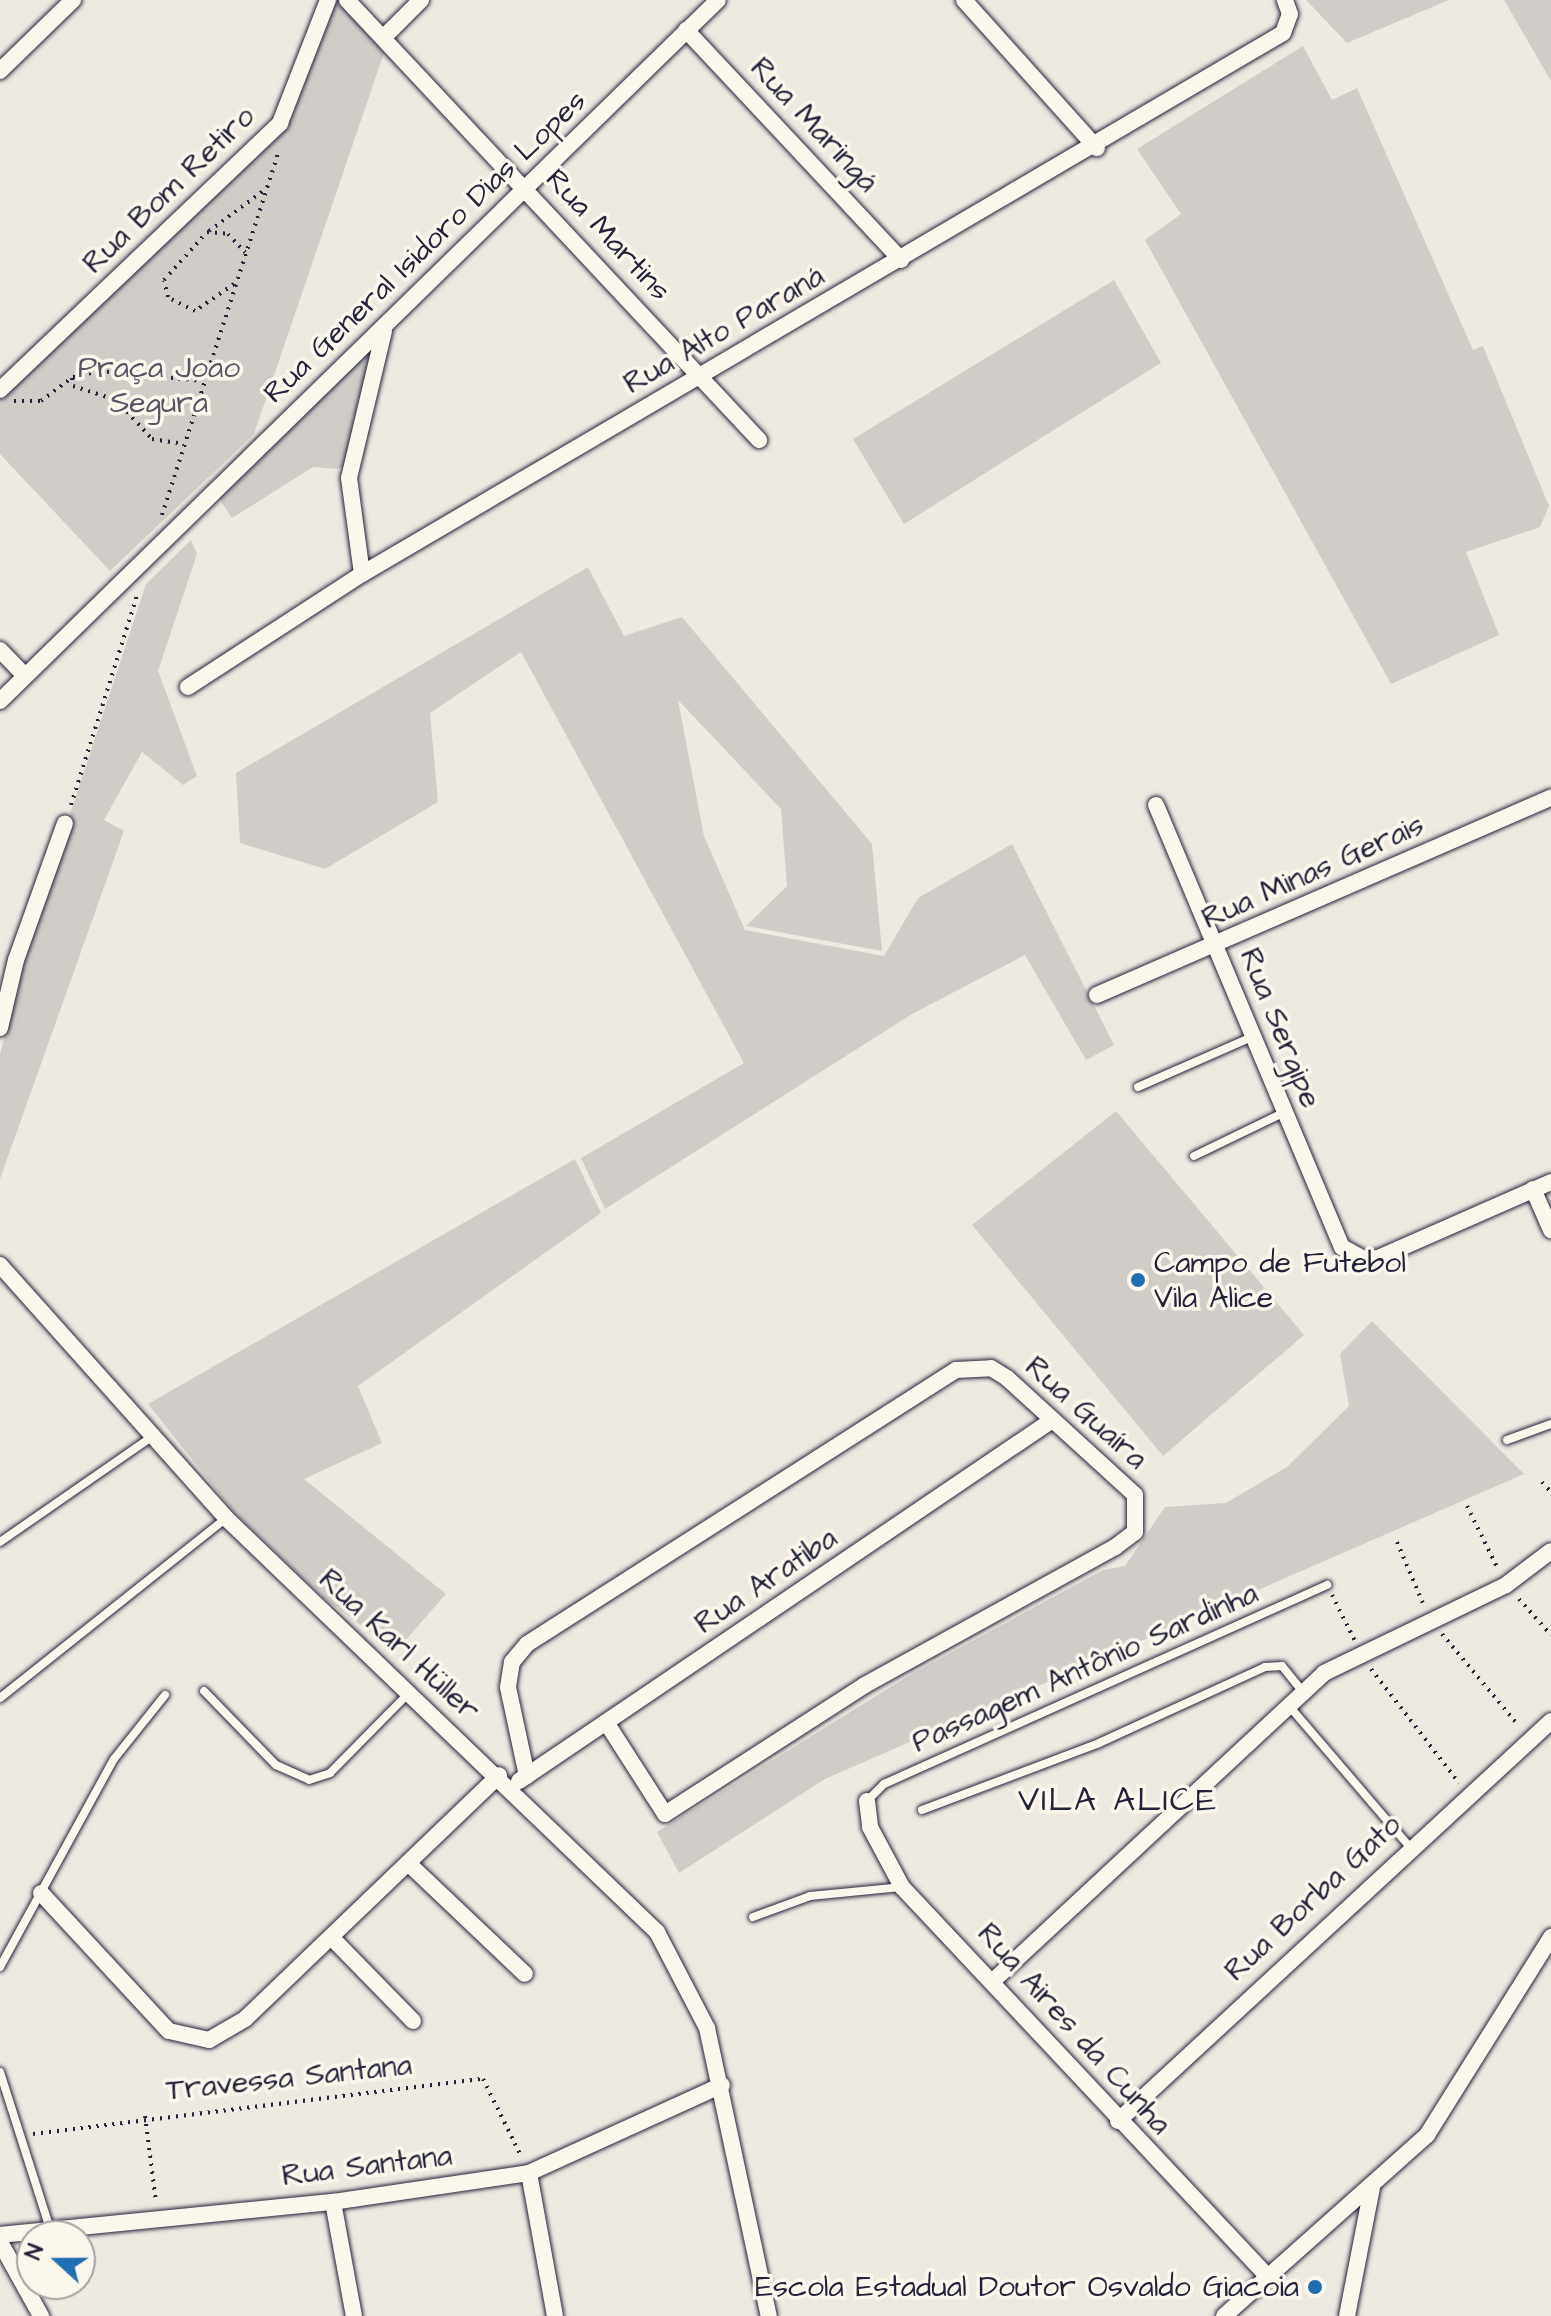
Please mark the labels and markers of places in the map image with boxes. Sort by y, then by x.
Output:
place label: Campo de Futebol Vila Alice [1154,1245,1406,1316]
marker: Campo de Futebol Vila Alice [1129,1271,1147,1289]
place label: Escola Estadual Doutor Osvaldo Giacoia [755,2269,1299,2305]
marker: Escola Estadual Doutor Osvaldo Giacoia [1306,2278,1324,2296]

